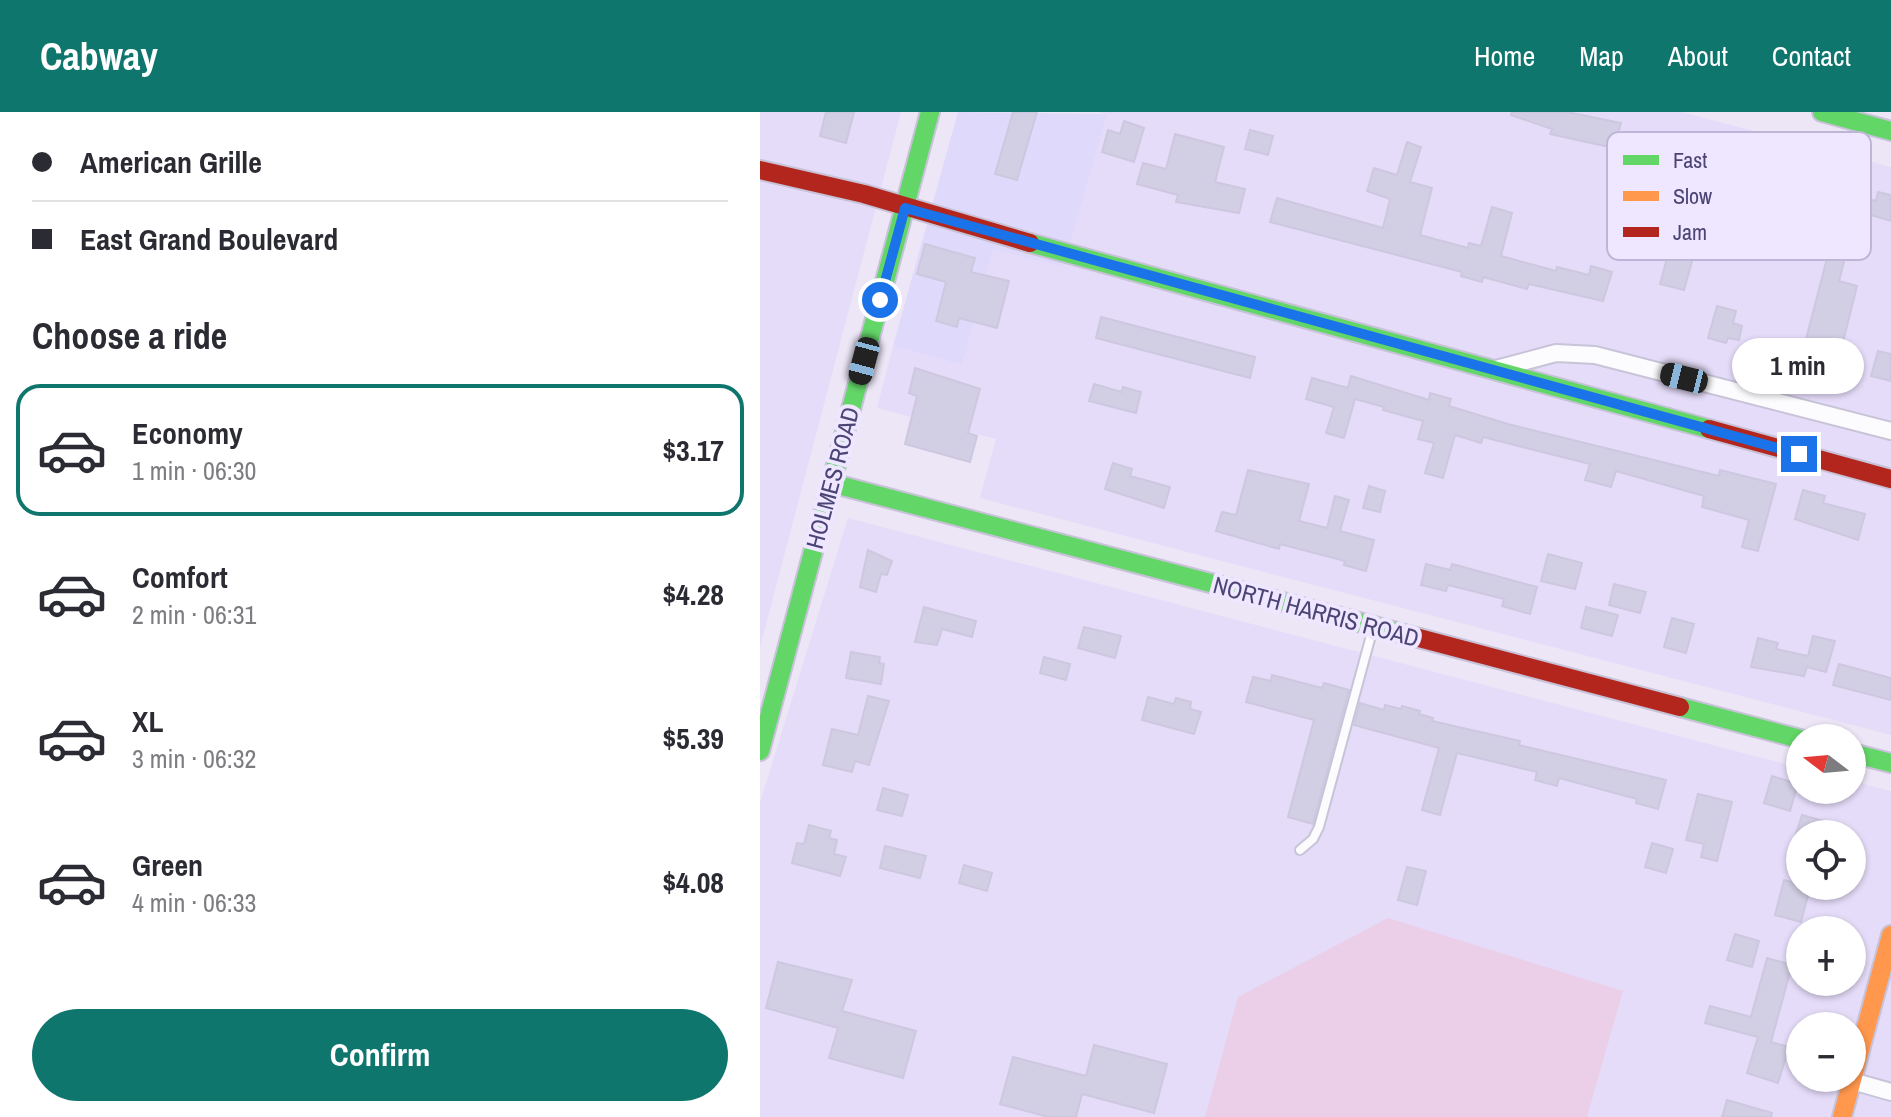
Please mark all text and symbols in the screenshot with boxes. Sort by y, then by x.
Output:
text: Cabway [40,31,158,82]
text: Home [1474,37,1535,75]
text: Map [1579,37,1624,75]
text: About [1668,37,1728,75]
text: Contact [1772,37,1851,75]
legend [1607,132,1871,260]
text: American Grille [80,142,262,182]
text: Fast [1673,145,1707,175]
text: Slow [1673,181,1712,211]
text: Jam [1673,217,1707,247]
text: East Grand Boulevard [80,219,338,259]
route start [862,282,898,318]
text: Choose a ride [32,312,227,360]
car [846,335,882,387]
callout: 1 min [1733,338,1865,394]
text: 1 min [1770,348,1826,383]
car [1658,361,1710,395]
street label: HOLMES ROAD [798,403,866,552]
text: Economy [132,413,243,453]
icon: car [36,414,108,486]
text: $3.17 [662,430,724,470]
route end [1781,436,1817,472]
text: 1 min · 06:30 [132,453,256,488]
text: Comfort [132,557,228,597]
icon: car [36,558,108,630]
street label: NORTH HARRIS ROAD [1210,568,1423,654]
text: $4.28 [662,574,724,614]
text: 2 min · 06:31 [132,597,256,632]
text: XL [132,701,163,741]
icon: car [36,702,108,774]
text: $5.39 [662,718,724,758]
north arrow [1786,724,1866,804]
map controls [1786,724,1866,1092]
text: 3 min · 06:32 [132,741,256,776]
button: locate [1786,820,1866,900]
text: Green [132,845,203,885]
icon: car [36,846,108,918]
text: $4.08 [662,862,724,902]
text: 4 min · 06:33 [132,885,256,920]
button: + [1786,916,1866,996]
button: Confirm [32,1009,728,1101]
button: − [1786,1012,1866,1092]

